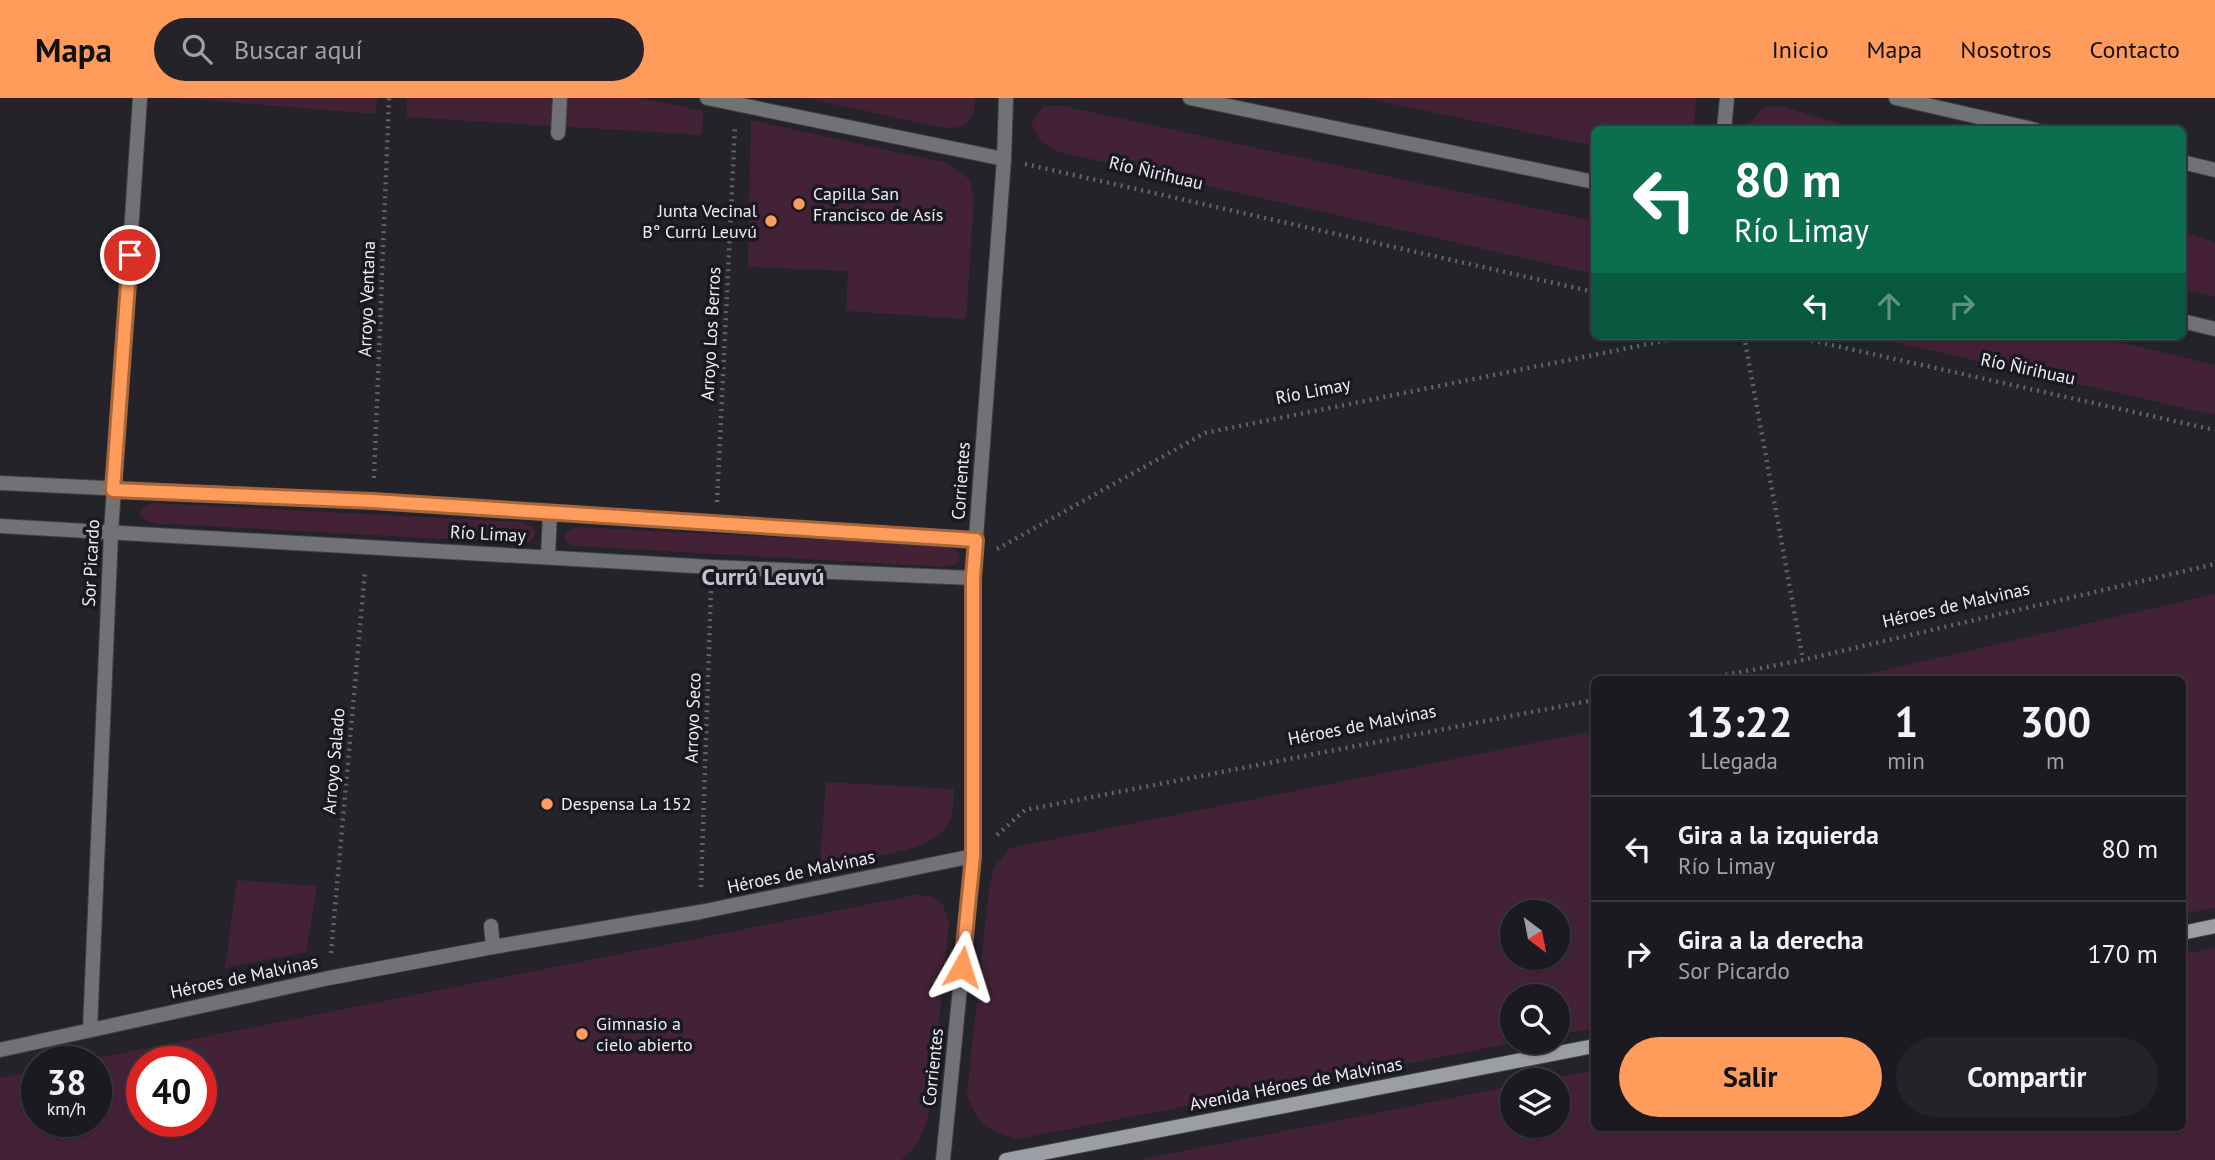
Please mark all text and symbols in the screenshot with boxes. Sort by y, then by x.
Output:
search box [154,18,644,81]
text: Mapa [35,28,112,71]
icon: search [178,30,216,68]
text: Buscar aquí [234,33,362,66]
text: Inicio [1772,34,1829,65]
text: Mapa [1867,34,1922,65]
text: Nosotros [1960,34,2052,65]
text: Contacto [2090,34,2180,65]
text: 80 m [1734,147,1841,211]
street label: Río Ñirihuau [1107,151,1205,195]
icon: left [1619,154,1710,245]
place label: Capilla San Francisco de Asís [813,182,943,226]
marker: Capilla San Francisco de Asís [791,196,807,212]
place label: Junta Vecinal B° Currú Leuvú [642,199,758,243]
text: Río Limay [1734,209,1869,251]
marker: Junta Vecinal B° Currú Leuvú [763,213,779,229]
pin [100,225,160,285]
icon: arrive [111,236,149,274]
street label: Arroyo Ventana [353,240,380,357]
street label: Arroyo Los Berros [696,266,725,402]
icon: left [1797,287,1835,325]
icon: ahead [1870,287,1908,325]
icon: right [1943,287,1981,325]
street label: Río Ñirihuau [1979,347,2077,390]
street label: Río Limay [1273,372,1353,409]
street label: Corrientes [946,441,975,521]
street label: Sor Picardo [77,519,104,607]
street label: Río Limay [450,520,527,547]
district label: Currú Leuvú [702,561,824,592]
street label: Héroes de Malvinas [1880,576,2032,633]
street label: Arroyo Seco [679,672,706,764]
text: 13:22 [1686,694,1792,749]
text: 1 [1894,694,1918,749]
text: 300 [2020,694,2091,749]
street label: Héroes de Malvinas [1286,699,1438,750]
street label: Arroyo Salado [317,707,350,815]
text: Llegada [1700,746,1778,775]
text: min [1887,746,1925,775]
text: m [2046,746,2065,775]
place label: Despensa La 152 [561,792,692,815]
marker: Despensa La 152 [539,796,555,812]
text: Gira a la izquierda [1678,818,1879,851]
icon: left [1619,830,1657,868]
text: 80 m [2102,832,2158,865]
street label: Héroes de Malvinas [725,845,877,898]
text: Río Limay [1678,851,1775,880]
north arrow [1500,900,1570,970]
map controls [1500,900,1570,1138]
text: Gira a la derecha [1678,923,1864,956]
position arrow [925,930,999,1004]
icon: right [1619,935,1657,973]
text: 170 m [2087,937,2158,970]
street label: Héroes de Malvinas [168,950,320,1003]
text: Sor Picardo [1678,956,1790,985]
button: search [1500,984,1570,1054]
place label: Gimnasio a cielo abierto [596,1012,693,1056]
marker: Gimnasio a cielo abierto [574,1026,590,1042]
street label: Corrientes [917,1027,948,1107]
button: Salir [1619,1037,1882,1117]
button: Compartir [1896,1037,2158,1117]
speed limit sign: 40 [126,1046,217,1137]
street label: Avenida Héroes de Malvinas [1188,1052,1404,1115]
text: 38 [47,1059,86,1105]
button: layers [1500,1068,1570,1138]
text: km/h [47,1097,86,1120]

